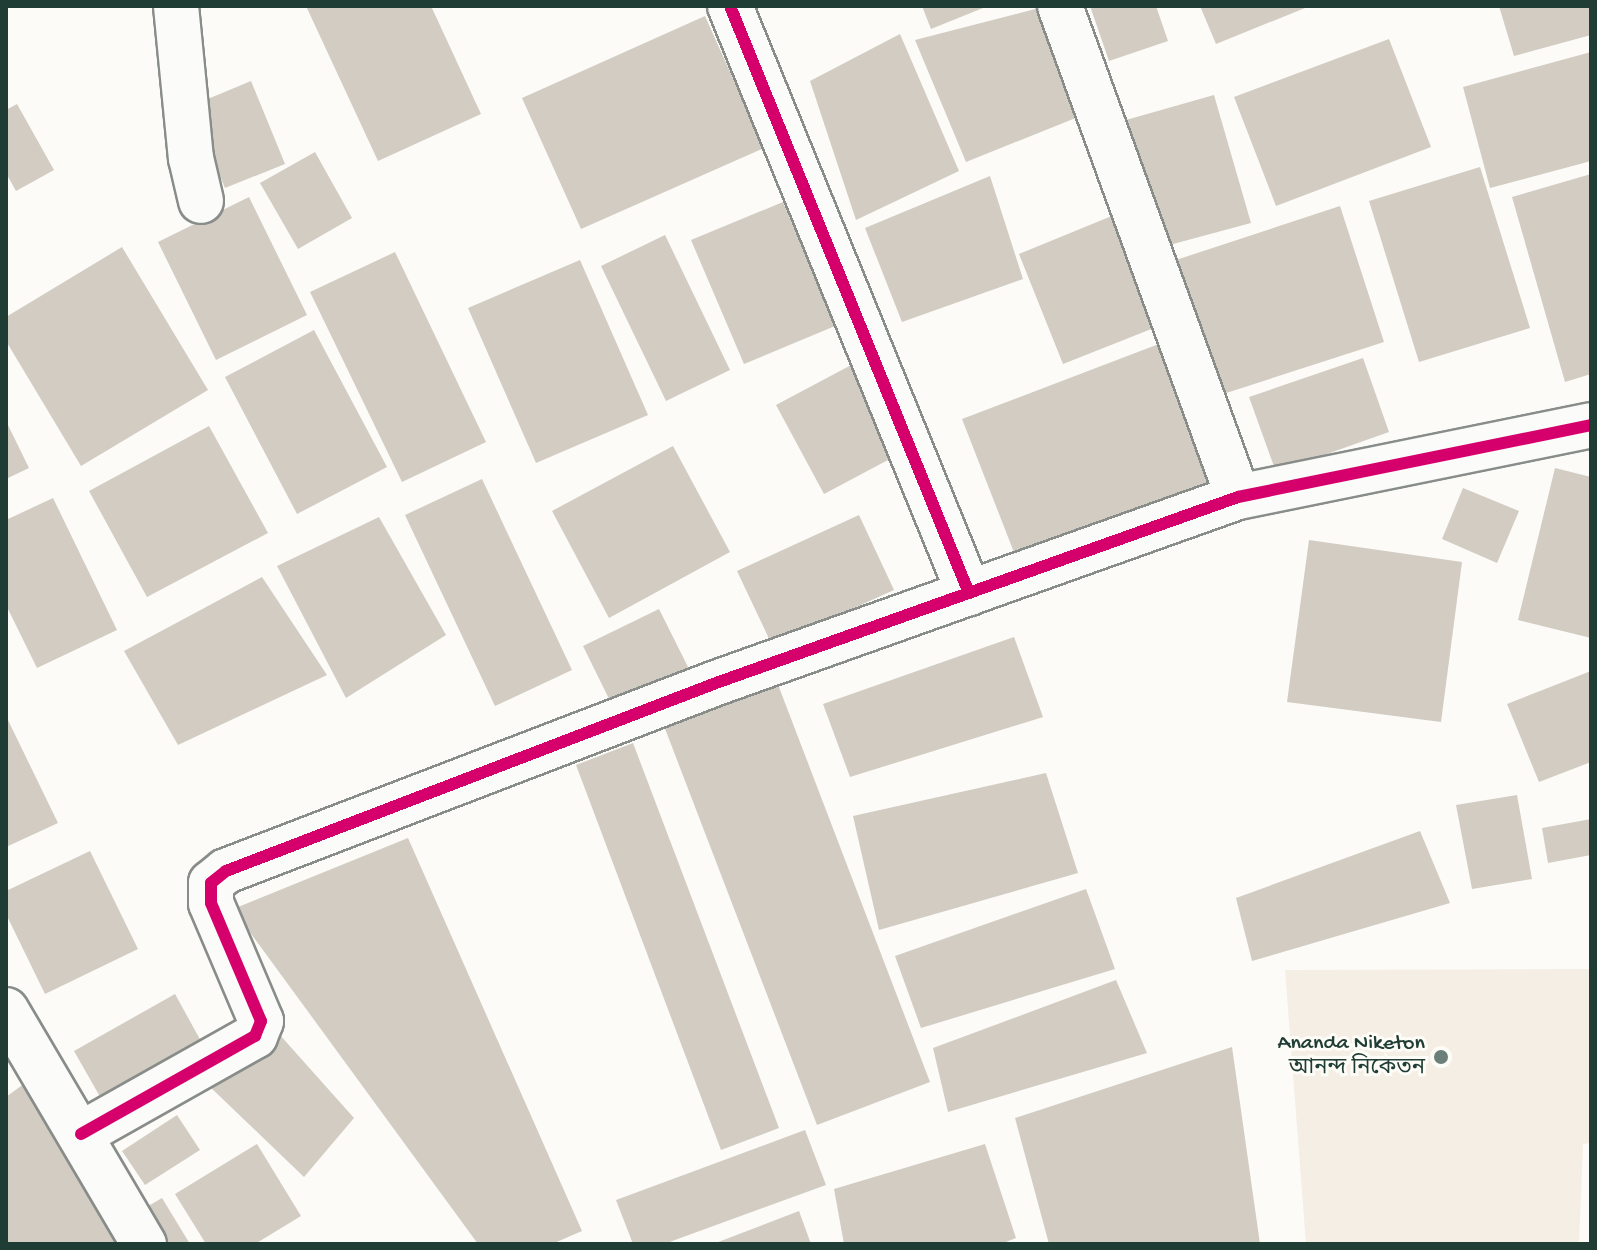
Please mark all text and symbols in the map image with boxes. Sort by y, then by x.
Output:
place label: Ananda Niketon আনন্দ নিকেতন [1277,1031,1425,1082]
marker: Ananda Niketon আনন্দ নিকেতন [1432,1048,1450,1066]

